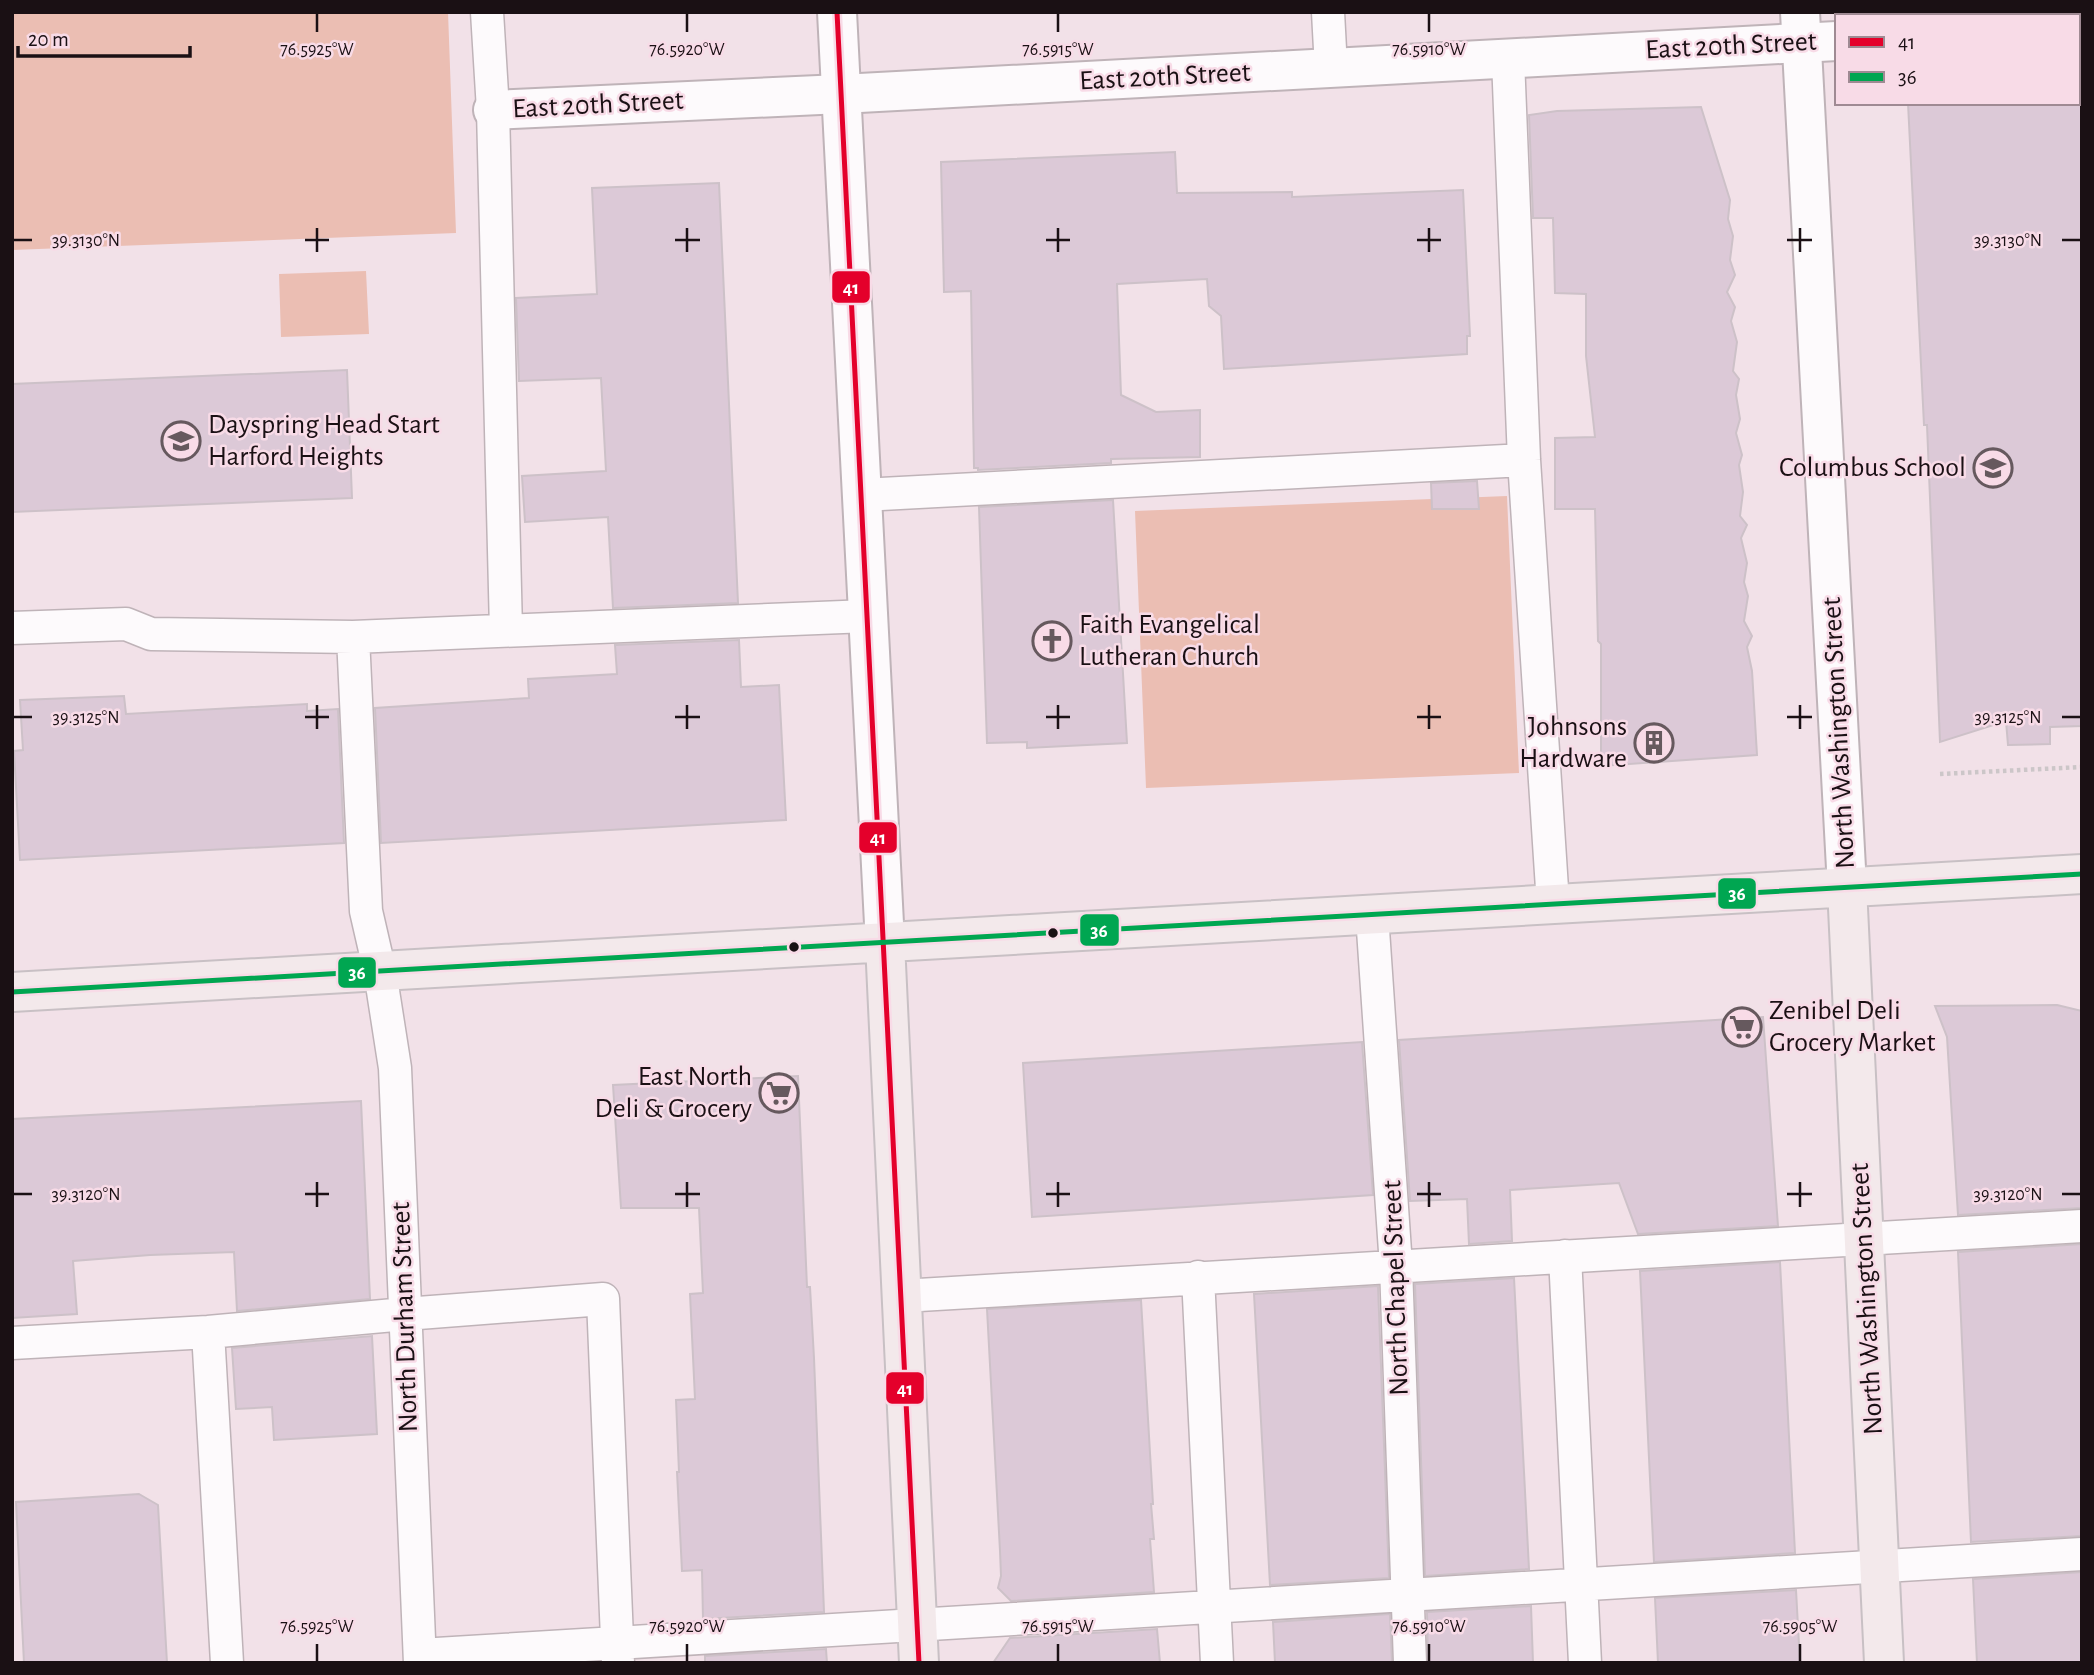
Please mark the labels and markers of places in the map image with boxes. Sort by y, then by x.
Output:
place label: Dayspring Head Start Harford Heights [208,411,440,471]
school or university icon: Dayspring Head Start Harford Heights [160,420,202,462]
school or university icon: Columbus School [1972,447,2014,489]
place label: Columbus School [1779,454,1966,482]
place label: Faith Evangelical Lutheran Church [1079,611,1260,671]
church icon: Faith Evangelical Lutheran Church [1031,620,1073,662]
place label: Johnsons Hardware [1519,713,1627,773]
building icon: Johnsons Hardware [1633,722,1675,764]
unlabelled marker [1046,926,1060,940]
unlabelled marker [787,940,801,954]
place label: Zenibel Deli Grocery Market [1769,997,1935,1057]
supermarket icon: Zenibel Deli Grocery Market [1721,1006,1763,1048]
place label: East North Deli & Grocery [595,1063,752,1123]
supermarket icon: East North Deli & Grocery [758,1072,800,1114]

